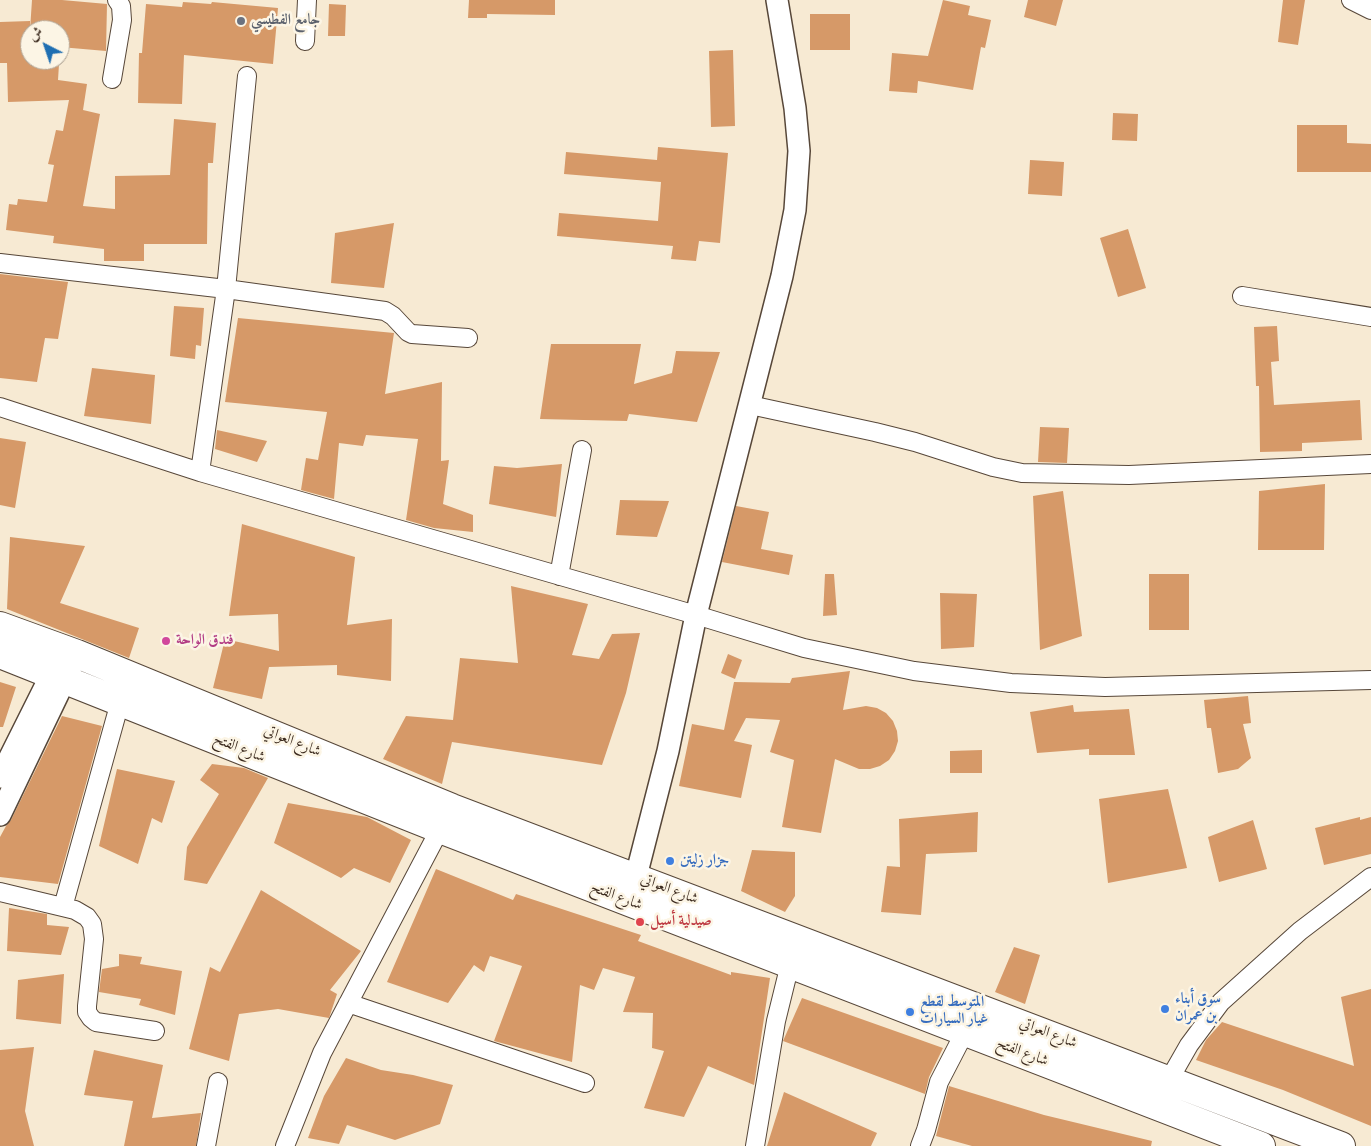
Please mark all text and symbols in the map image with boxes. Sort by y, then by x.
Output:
place label: جامع الفطيسي [251,12,320,30]
marker: جامع الفطيسي [235,15,247,27]
north arrow [20,20,70,70]
text: ش [25,23,47,46]
place label: فندق الواحة [176,632,234,650]
marker: فندق الواحة [160,635,172,647]
street label: شارع العواتي [261,722,323,762]
street label: شارع الفتح [211,731,267,767]
place label: جزار زليتن [680,852,729,870]
marker: جزار زليتن [664,855,676,867]
street label: شارع العواتي [638,871,700,909]
street label: شارع الفتح [588,879,644,915]
place label: صيدلية أسيل [650,913,712,931]
marker: صيدلية أسيل [634,916,646,928]
place label: سوق أبناء بن عمران [1175,991,1221,1026]
place label: المتوسط لقطع غيار السيارات [920,994,988,1029]
marker: سوق أبناء بن عمران [1159,1003,1171,1015]
marker: المتوسط لقطع غيار السيارات [904,1006,916,1018]
street label: شارع العواتي [1017,1015,1079,1053]
street label: شارع الفتح [994,1035,1050,1071]

